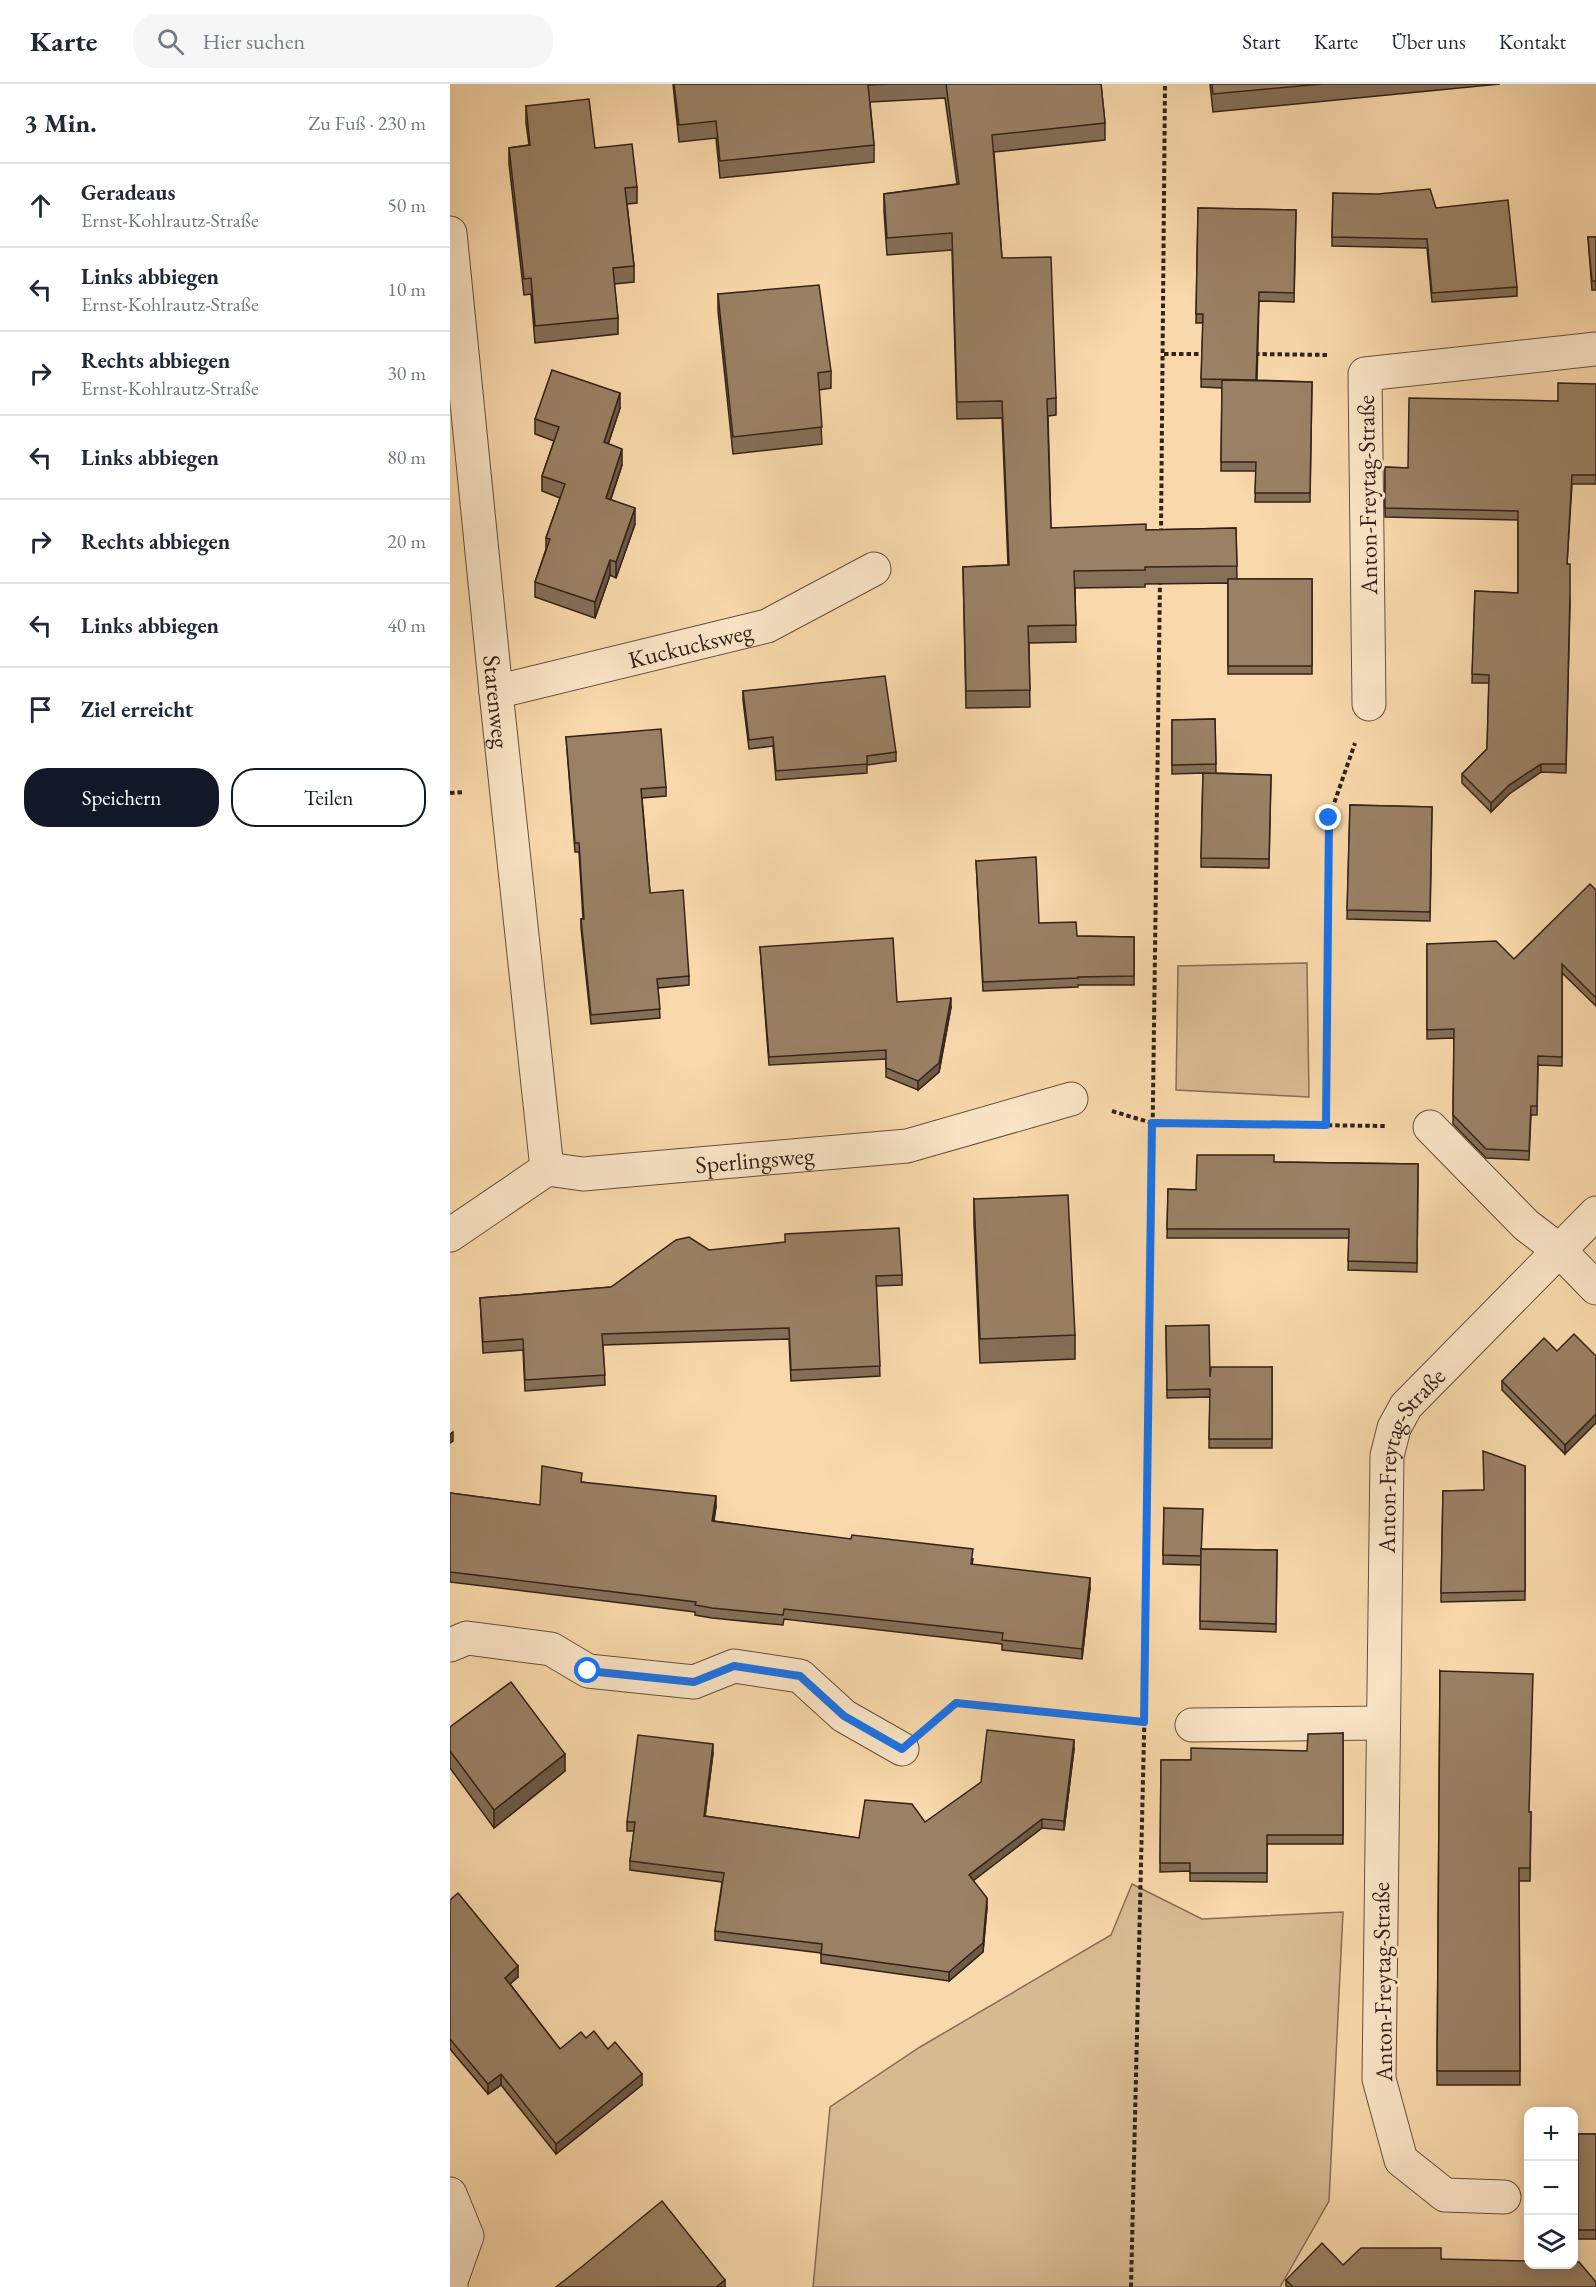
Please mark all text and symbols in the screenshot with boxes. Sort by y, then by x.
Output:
search box [133,14,553,68]
text: Karte [30,23,97,59]
icon: search [154,25,187,58]
text: Hier suchen [202,27,305,56]
text: Start [1242,28,1281,55]
text: Karte [1314,28,1358,55]
text: Über uns [1391,28,1466,55]
text: Kontakt [1499,28,1566,55]
text: 3 Min. [24,106,97,140]
text: Zu Fuß · 230 m [308,110,426,136]
text: Geradeaus [81,178,175,207]
icon: ahead [24,189,57,222]
text: 50 m [387,192,426,218]
text: Ernst-Kohlrautz-Straße [81,207,259,233]
text: Links abbiegen [81,262,219,291]
icon: left [24,273,57,306]
text: 10 m [387,276,426,302]
text: Ernst-Kohlrautz-Straße [81,291,259,317]
text: Rechts abbiegen [81,346,230,375]
icon: right [24,357,57,390]
text: 30 m [387,360,426,386]
text: Ernst-Kohlrautz-Straße [81,375,259,401]
street label: Anton-Freytag-Straße [1350,395,1384,596]
icon: left [24,441,57,474]
text: Links abbiegen [81,443,219,472]
text: 80 m [387,444,426,470]
icon: right [24,525,57,558]
text: Rechts abbiegen [81,527,230,556]
text: 20 m [387,528,426,554]
icon: left [24,609,57,642]
text: Links abbiegen [81,611,219,640]
text: 40 m [387,612,426,638]
street label: Kuckucksweg [625,614,756,675]
street label: Starenweg [477,654,517,750]
icon: arrive [24,693,57,726]
text: Ziel erreicht [81,695,193,724]
button: Speichern [24,768,219,827]
button: Teilen [231,768,426,827]
route end [1315,804,1341,830]
street label: Sperlingsweg [694,1139,816,1180]
street label: Anton-Freytag-Straße [1370,1360,1451,1555]
route start [574,1657,600,1683]
street label: Anton-Freytag-Straße [1365,1882,1399,2083]
map controls [1524,2107,1578,2269]
button: + [1524,2107,1578,2161]
button: − [1524,2161,1578,2215]
button: layers [1524,2215,1578,2269]

